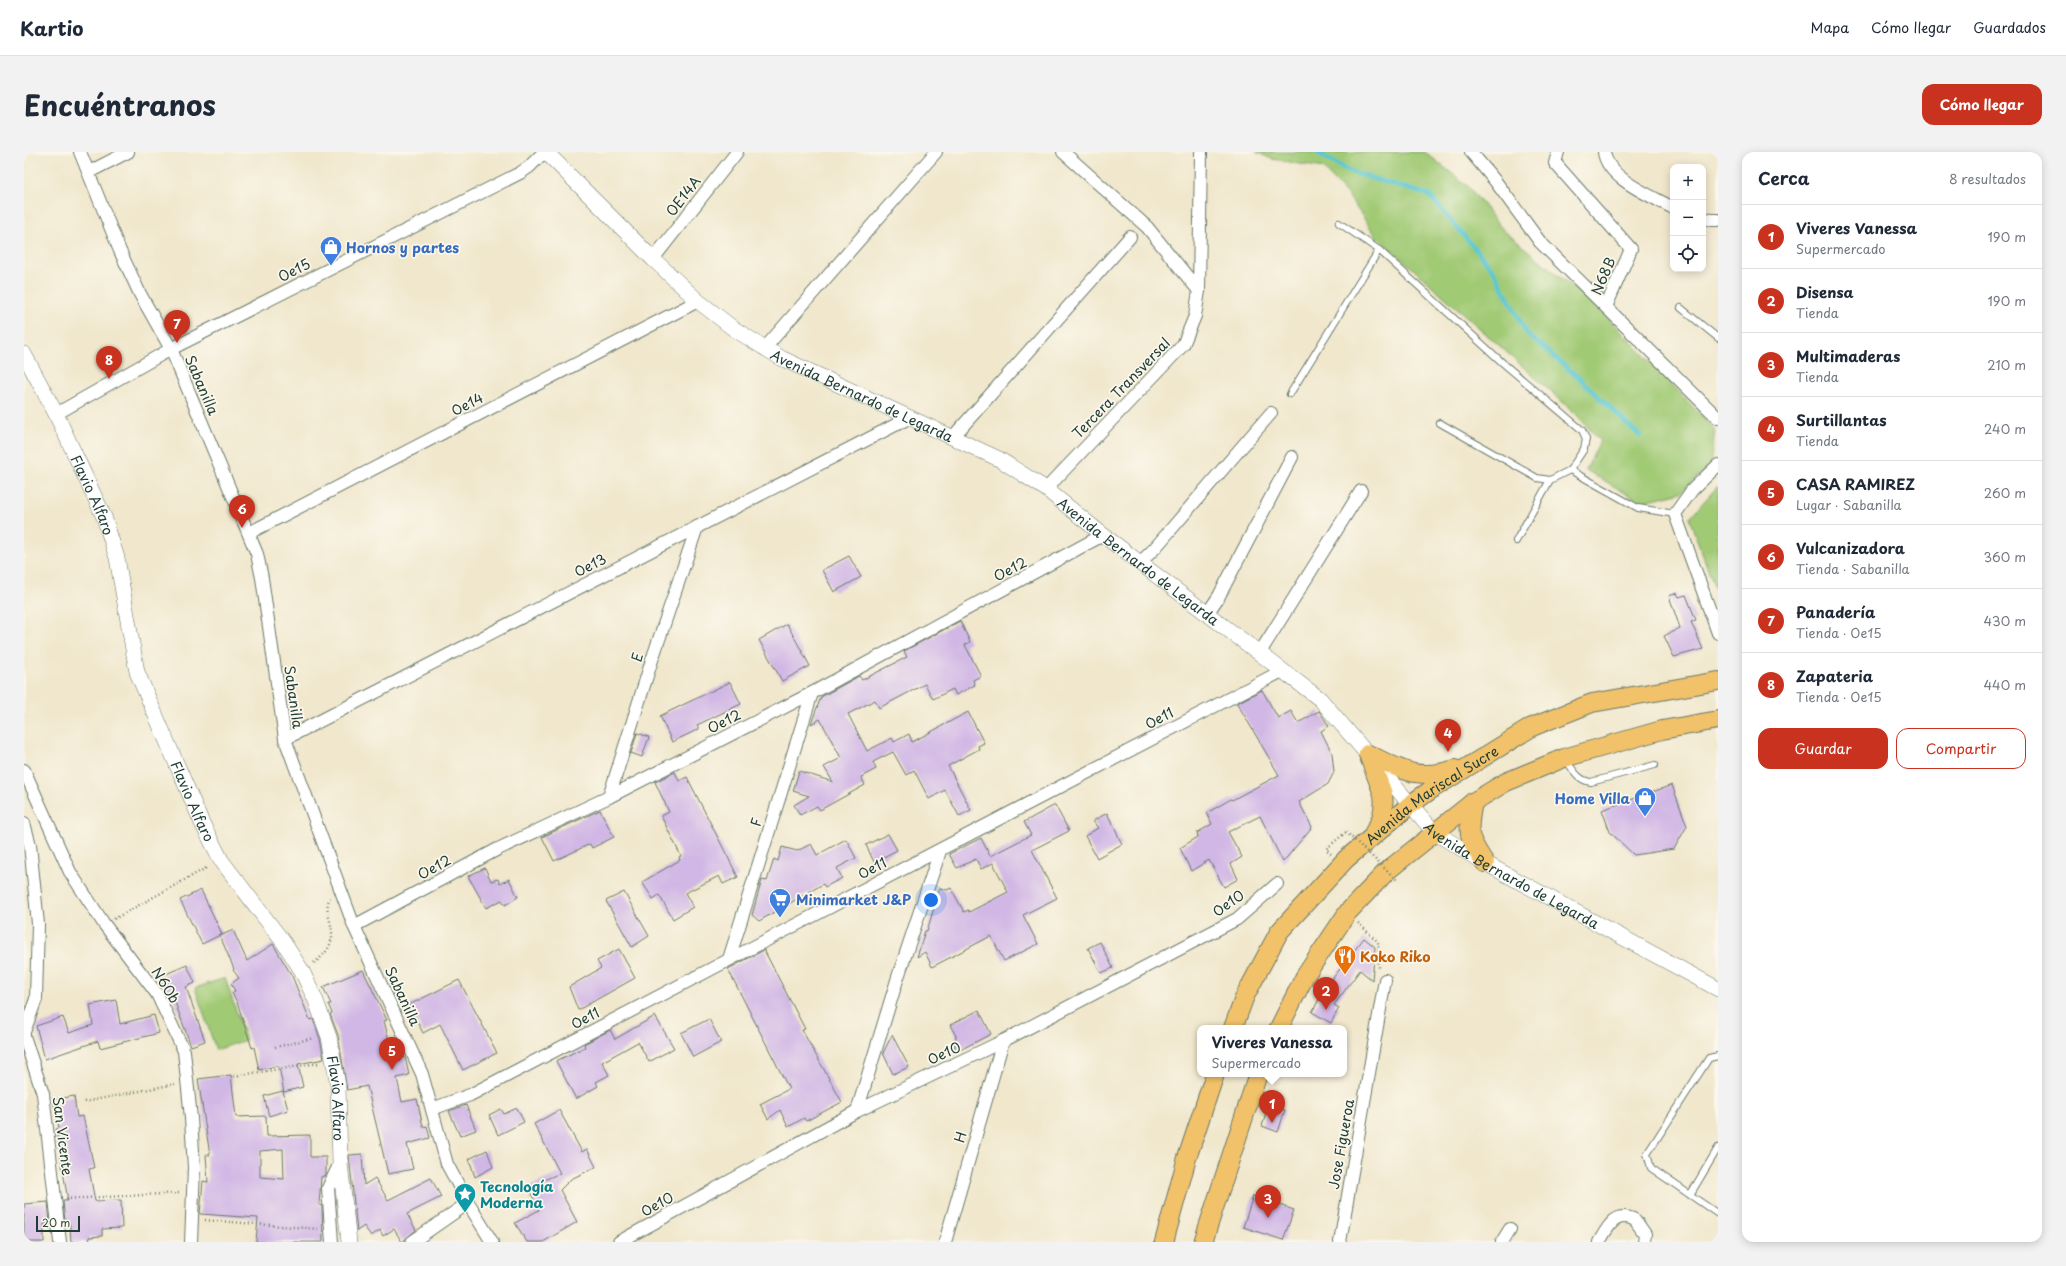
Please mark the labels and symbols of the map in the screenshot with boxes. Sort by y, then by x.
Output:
street label: OE14A [661,171,706,221]
shop icon: Hornos y partes [318,234,344,267]
place label: Hornos y partes [346,237,459,258]
street label: Oe15 [274,253,314,287]
street label: N68B [1586,254,1620,298]
pin: 7 [164,310,190,343]
street label: Tercera Transversal [1067,333,1175,443]
street label: Avenida Bernardo de Legarda [767,344,957,447]
pin: 8 [96,346,122,379]
street label: Sabanilla [180,352,224,419]
street label: Oe14 [447,387,487,421]
street label: Flavio Alfaro [66,451,120,538]
street label: Avenida Bernardo de Legarda [1053,492,1224,630]
pin: 6 [229,495,255,528]
street label: Oe13 [570,548,610,582]
street label: Oe12 [990,551,1031,587]
street label: E [626,649,648,664]
street label: Sabanilla [279,664,309,730]
street label: Oe11 [1141,702,1177,734]
street label: Oe12 [704,704,745,738]
pin: 4 [1435,719,1461,752]
street label: Avenida Mariscal Sucre [1360,740,1502,849]
street label: Flavio Alfaro [166,758,220,845]
shop icon: Home Villa [1632,785,1658,818]
place label: Home Villa [1555,788,1631,809]
street label: F [745,815,767,829]
street label: Avenida Bernardo de Legarda [1419,817,1603,934]
street label: Oe12 [414,849,455,885]
street label: Oe11 [854,852,890,884]
street label: Oe10 [1208,884,1248,922]
supermarket icon: Minimarket J&P [767,886,793,919]
place label: Minimarket J&P [796,889,911,910]
your location [921,890,941,910]
restaurant icon: Koko Riko [1332,943,1358,976]
place label: Koko Riko [1360,946,1431,967]
street label: N60b [147,963,185,1007]
street label: Sabanilla [380,963,426,1029]
pin: 2 [1313,977,1339,1010]
street label: Oe11 [567,1002,603,1034]
street label: Oe10 [924,1036,964,1070]
pin: 5 [379,1037,405,1070]
street label: Flavio Alfaro [322,1054,350,1141]
pin: 1 [1259,1090,1285,1123]
street label: San Vicente [48,1095,78,1177]
street label: Jose Figueroa [1323,1097,1359,1191]
street label: H [948,1129,972,1145]
place label: Tecnología Moderna [480,1176,554,1213]
place icon: Tecnología Moderna [452,1181,478,1214]
pin: 3 [1255,1185,1281,1218]
street label: Oe10 [637,1186,677,1222]
scale bar [36,1214,80,1233]

